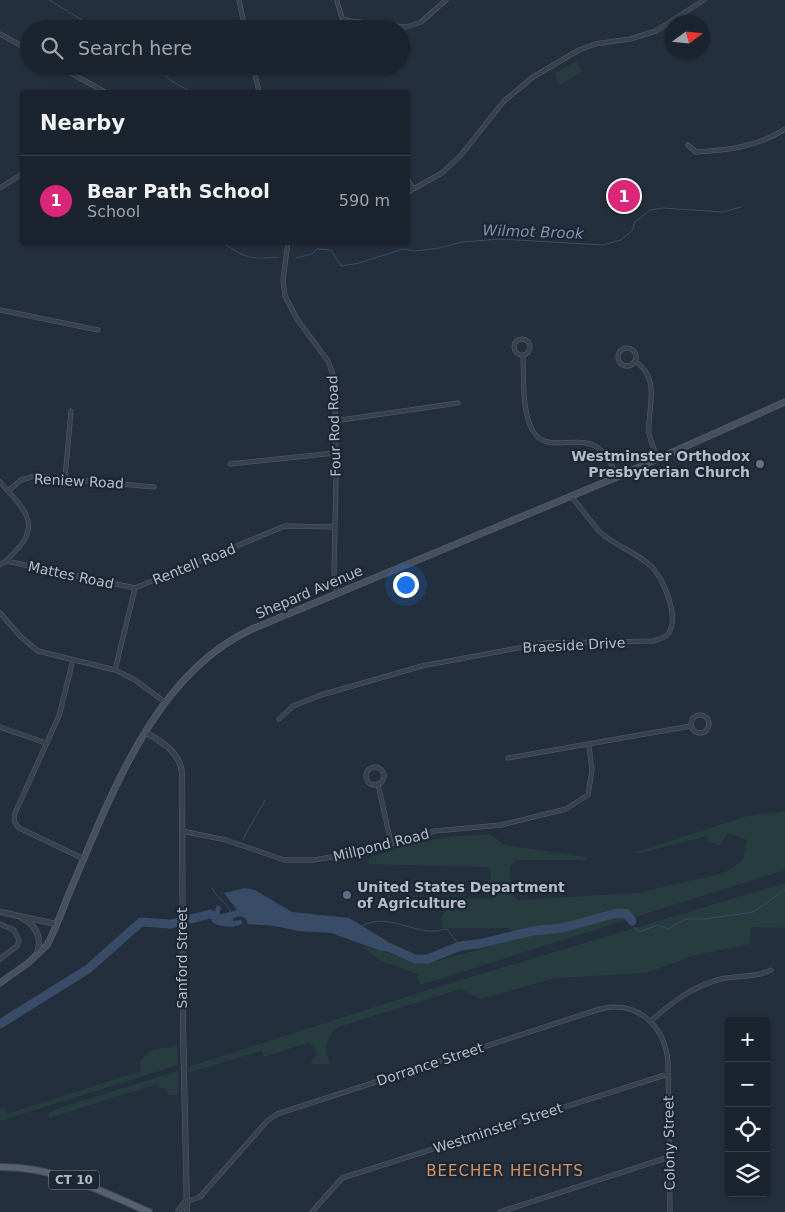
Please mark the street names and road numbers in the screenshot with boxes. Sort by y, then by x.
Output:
street label: Four Rod Road [324,375,344,477]
street label: Reniew Road [34,471,124,491]
street label: Rentell Road [150,540,238,588]
street label: Mattes Road [27,558,115,592]
street label: Shepard Avenue [253,562,365,622]
street label: Braeside Drive [522,634,626,656]
street label: Millpond Road [331,825,431,865]
street label: Sanford Street [174,907,190,1009]
street label: Dorrance Street [375,1039,486,1089]
street label: Colony Street [660,1095,678,1191]
street label: Westminster Street [431,1099,565,1156]
road number: CT 10 [49,1170,99,1190]

